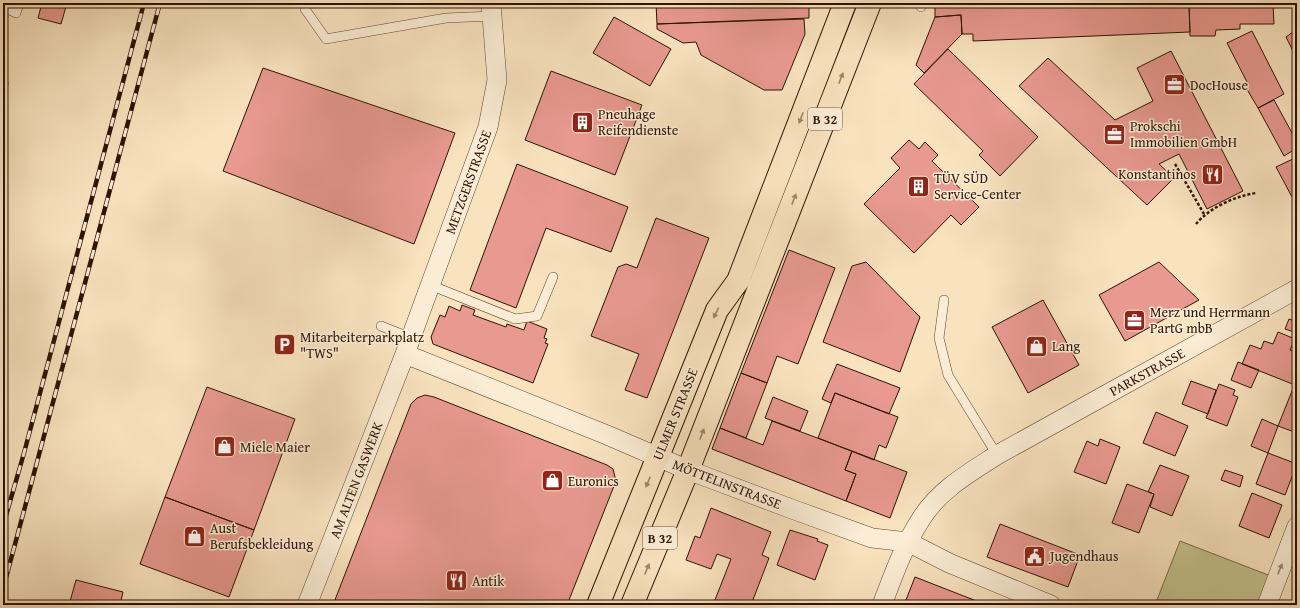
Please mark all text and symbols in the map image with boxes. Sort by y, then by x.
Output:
one-way arrow [839,72,845,84]
office icon: DocHouse [1161,72,1187,98]
place label: DocHouse [1190,75,1248,95]
place label: Pneuhage Reifendienste [598,104,679,140]
road number: B 32 [808,108,842,130]
building icon: Pneuhage Reifendienste [570,109,596,135]
one-way arrow [797,112,803,124]
place label: Prokschi Immobilien GmbH [1130,116,1237,152]
office icon: Prokschi Immobilien GmbH [1102,121,1128,147]
street label: METZGERSTRASSE [440,127,496,237]
restaurant icon: Konstantinos [1199,161,1225,187]
place label: Konstantinos [1118,164,1196,184]
place label: TÜV SÜD Service-Center [934,168,1021,204]
building icon: TÜV SÜD Service-Center [906,173,932,199]
one-way arrow [791,193,797,205]
place label: Merz und Herrmann PartG mbB [1150,302,1270,338]
one-way arrow [713,307,719,319]
office icon: Merz und Herrmann PartG mbB [1121,307,1147,333]
place label: Mitarbeiterparkplatz "TWS" [300,327,424,363]
parking icon: Mitarbeiterparkplatz "TWS" [272,332,298,358]
shop icon: Lang [1023,333,1049,359]
place label: Lang [1052,336,1080,356]
street label: PARKSTRASSE [1106,343,1188,401]
street label: ULMER STRASSE [647,365,703,463]
street label: AM ALTEN GASWERK [325,418,388,541]
one-way arrow [699,427,705,439]
shop icon: Miele Maier [211,434,237,460]
place label: Miele Maier [240,437,310,457]
street label: MÖTTELINSTRASSE [670,454,784,514]
shop icon: Euronics [540,468,566,494]
place label: Euronics [568,471,619,491]
one-way arrow [644,477,650,489]
place label: Aust Berufsbekleidung [210,518,313,554]
shop icon: Aust Berufsbekleidung [182,523,208,549]
road number: B 32 [643,527,677,549]
public building icon: Jugendhaus [1021,543,1047,569]
place label: Jugendhaus [1048,546,1118,566]
one-way arrow [1278,562,1284,574]
one-way arrow [644,563,650,575]
restaurant icon: Antik [444,568,470,594]
place label: Antik [472,571,505,591]

